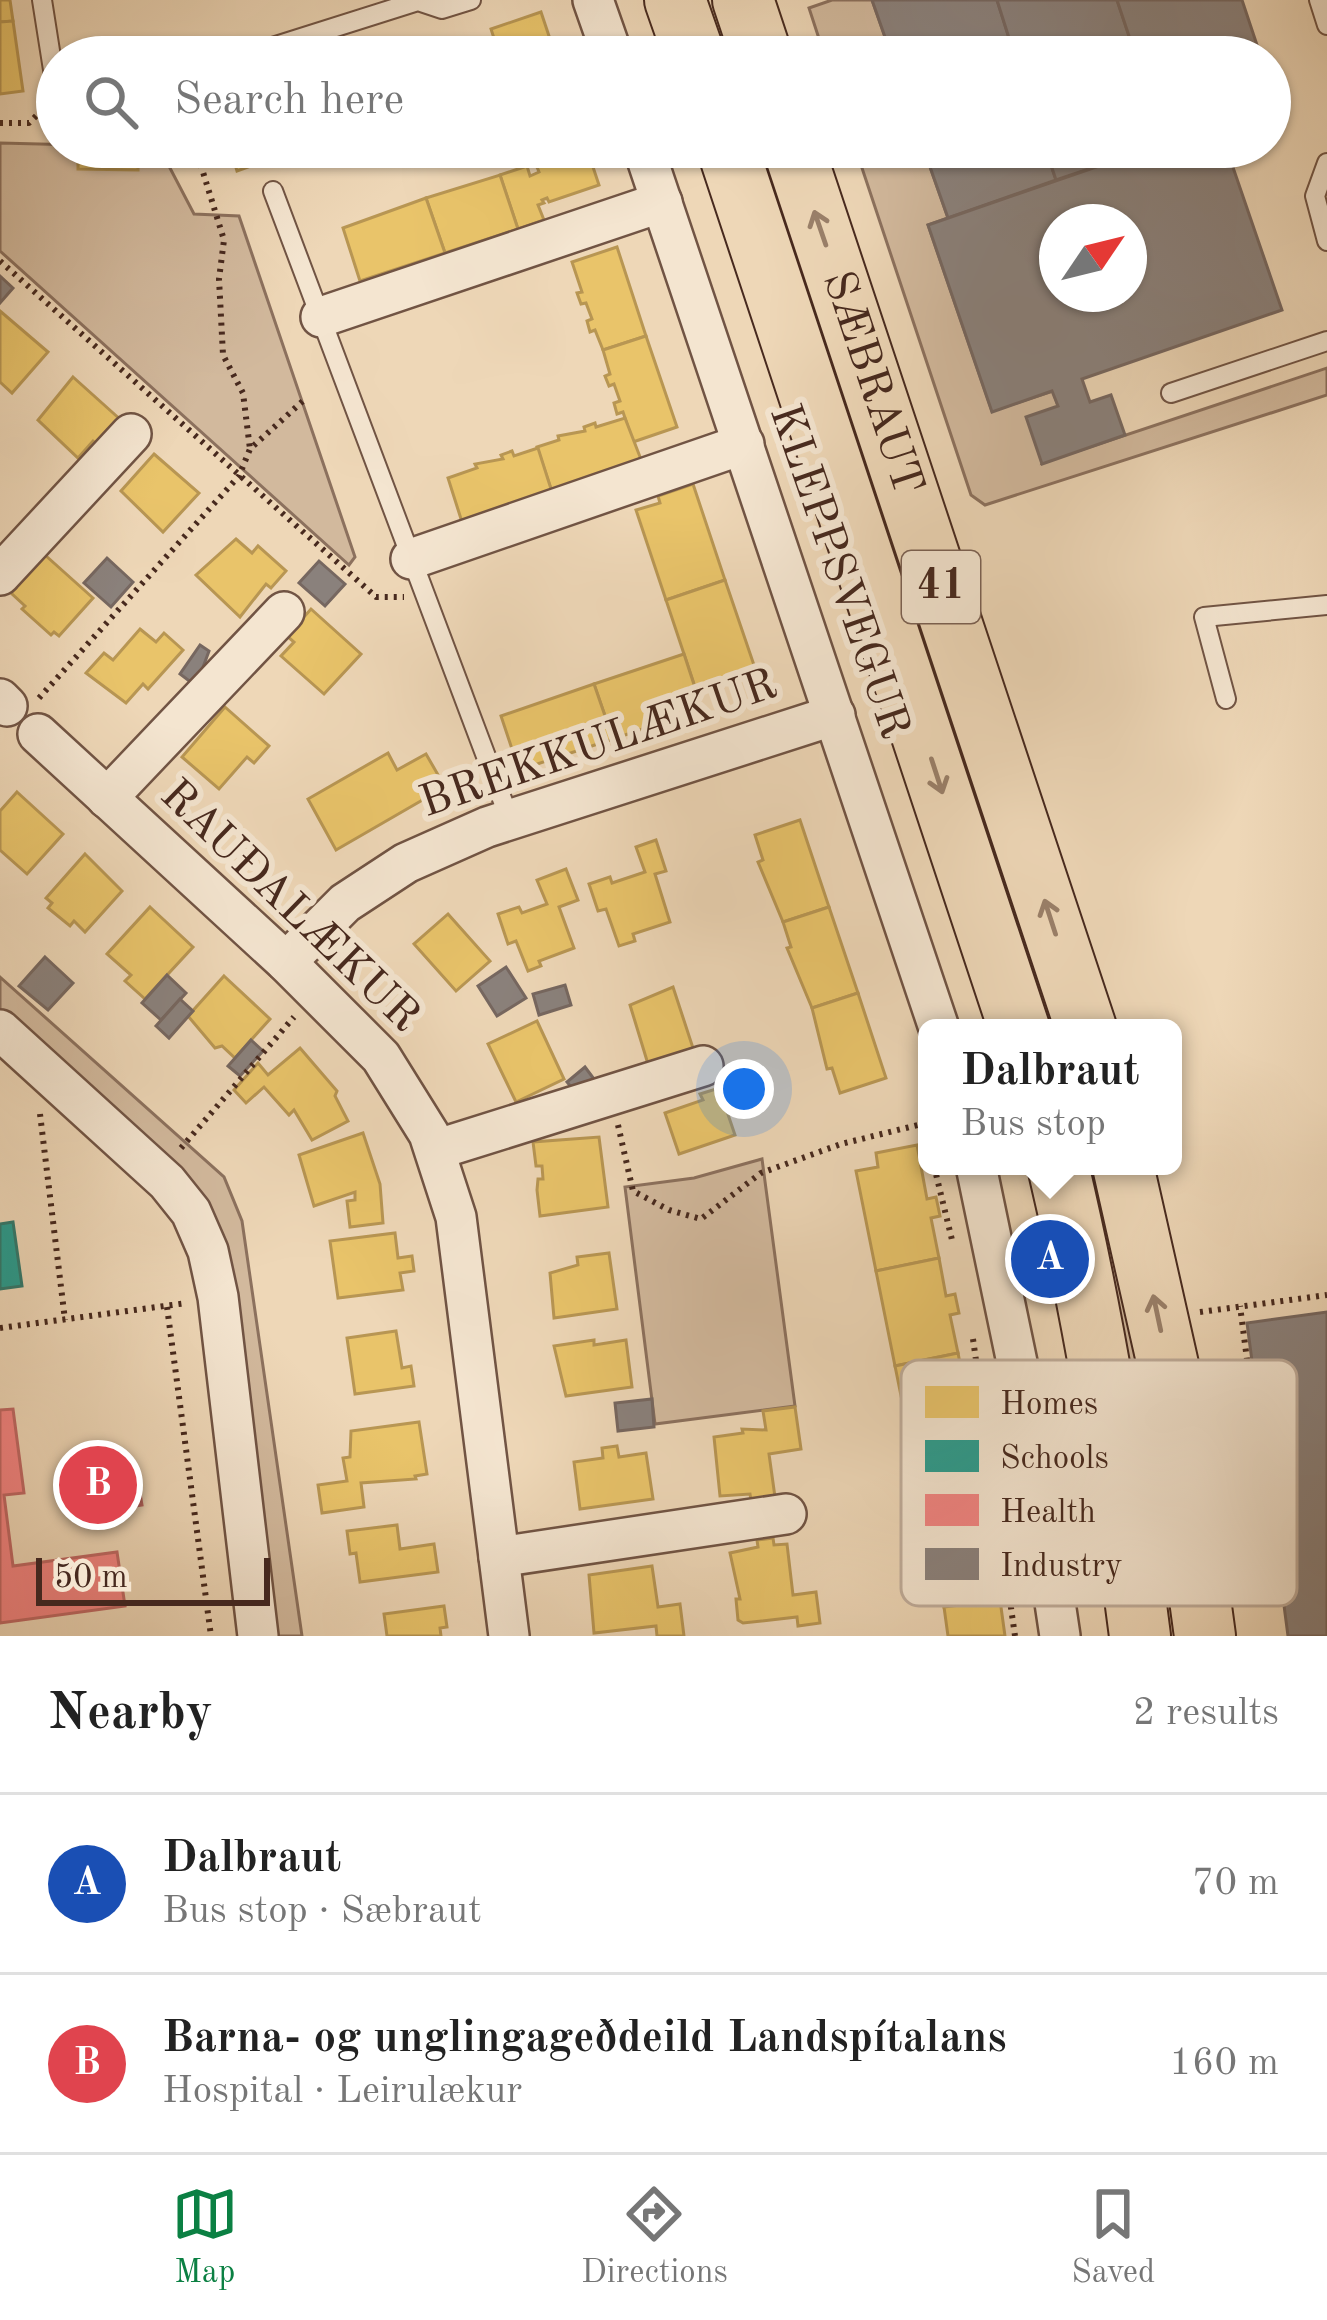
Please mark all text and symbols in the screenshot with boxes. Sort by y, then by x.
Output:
search box [36,36,1291,168]
icon: search [78,69,144,135]
text: Search here [174,79,404,124]
north arrow [1039,204,1147,312]
one-way arrow [808,210,830,248]
street label: SÆBRAUT [814,266,930,501]
street label: KLEPPSVEGUR [760,399,916,745]
road number: 41 [902,551,980,623]
street label: BREKKULÆKUR [415,663,783,827]
one-way arrow [928,757,949,794]
street label: RAUÐALÆKUR [151,772,427,1042]
one-way arrow [1038,899,1060,937]
popup [918,1019,1182,1175]
text: Dalbraut [960,1050,1140,1095]
your location [714,1059,774,1119]
text: Bus stop [960,1105,1106,1144]
pin: A [1011,1214,1089,1304]
one-way arrow [1144,1294,1167,1332]
legend [901,1360,1297,1606]
text: Homes [1000,1389,1098,1422]
pin: B [59,1440,137,1530]
text: Schools [1000,1443,1109,1476]
text: Health [1000,1497,1096,1530]
text: Industry [1000,1551,1123,1584]
scale bar [36,1552,270,1605]
text: 50 m [54,1562,128,1595]
text: Nearby [48,1689,213,1740]
text: 2 results [1133,1694,1279,1733]
text: Dalbraut [162,1837,341,1882]
text: A [72,1864,102,1903]
text: 70 m [1192,1864,1279,1903]
text: Bus stop · Sæbraut [162,1892,482,1931]
text: Barna- og unglingageðdeild Landspítalans [162,2017,1007,2062]
text: B [73,2044,101,2083]
text: 160 m [1169,2044,1279,2083]
text: Hospital · Leirulækur [162,2072,522,2111]
tab: Map [172,2181,238,2294]
tab: Directions [581,2181,728,2294]
tab: Saved [1071,2181,1155,2294]

